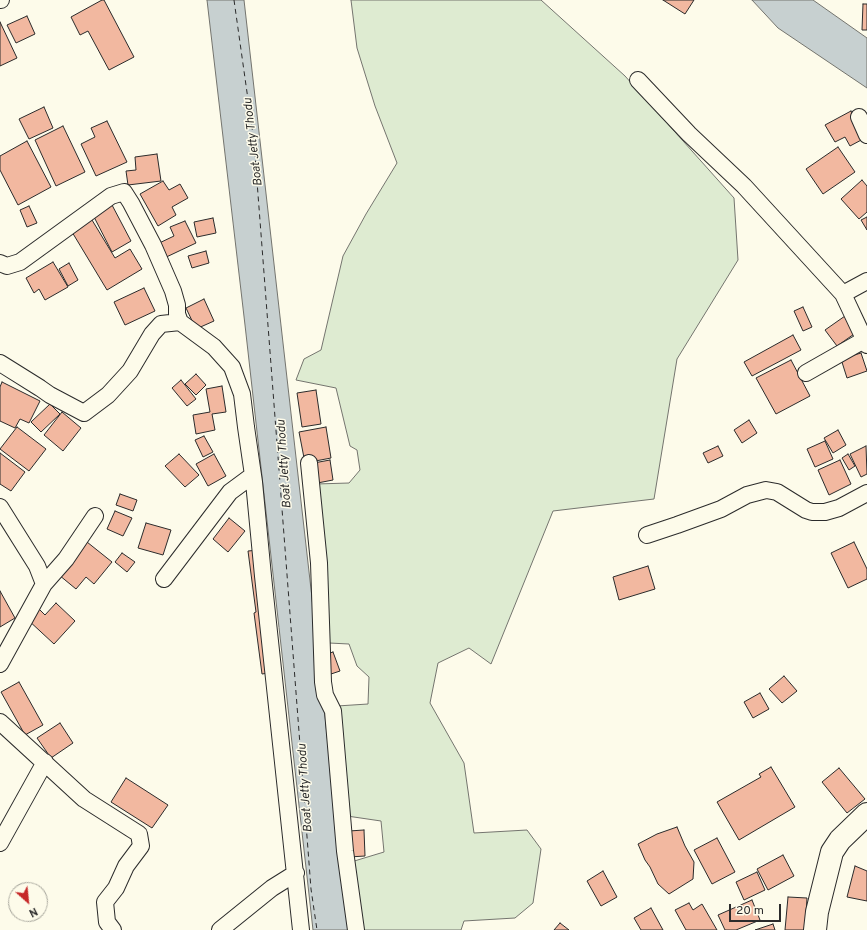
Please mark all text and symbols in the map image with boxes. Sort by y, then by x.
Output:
water label: Boat Jetty Thodu [241,97,267,187]
water label: Boat Jetty Thodu [275,419,295,509]
water label: Boat Jetty Thodu [296,743,316,833]
north arrow [8,882,48,922]
scale bar [731,896,783,922]
text: 20 m [736,903,764,919]
text: N [26,904,40,920]

